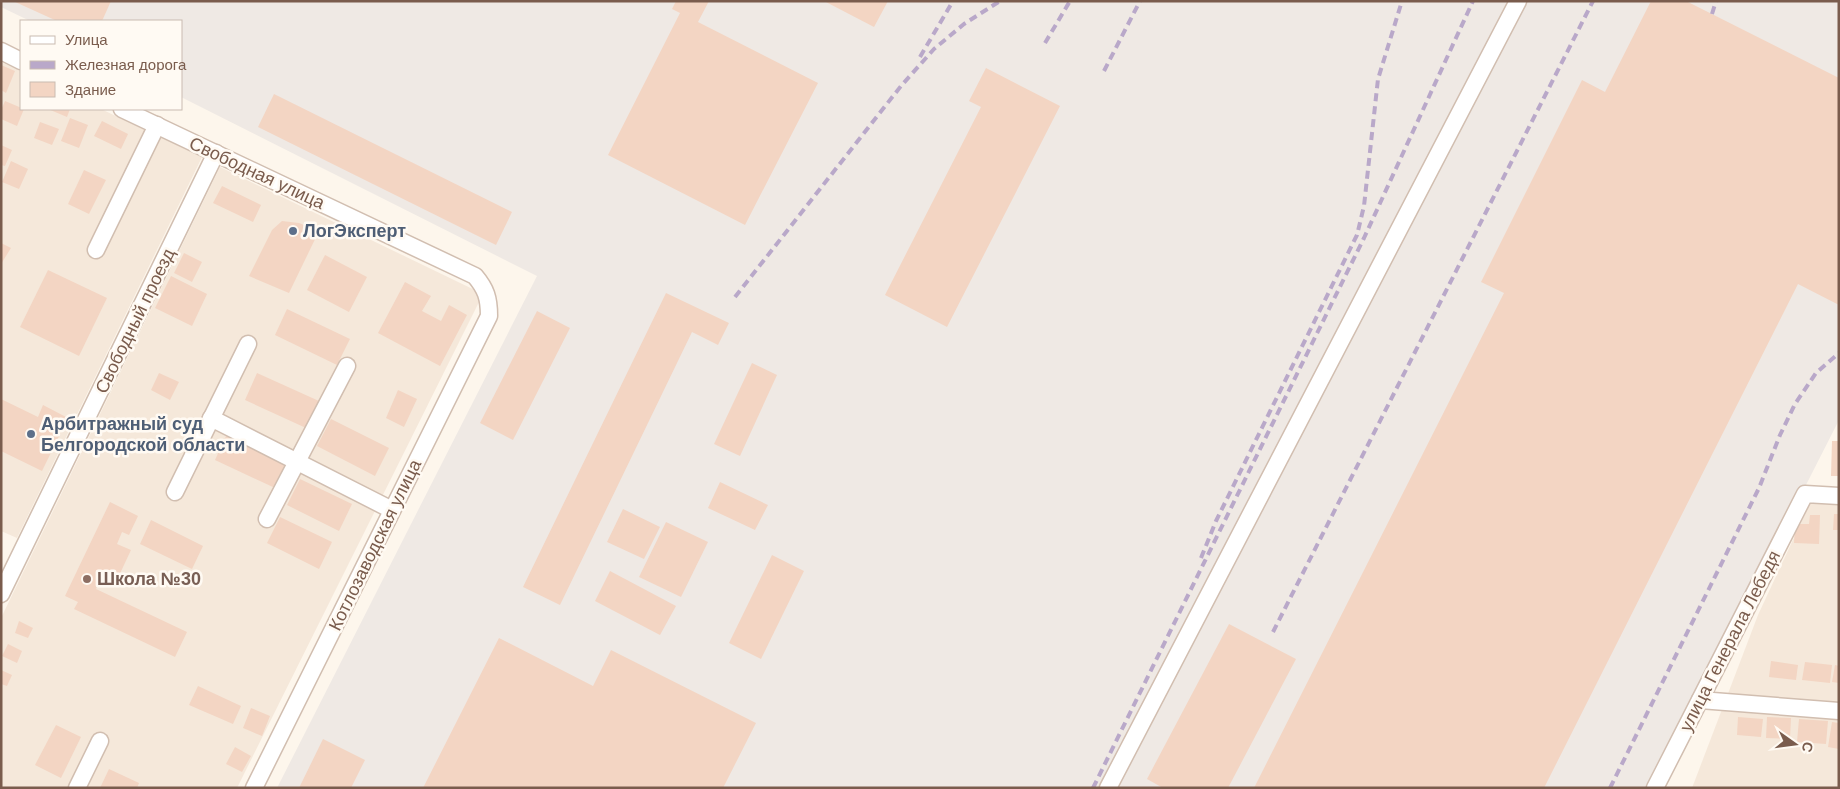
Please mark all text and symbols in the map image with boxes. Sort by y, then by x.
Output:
legend [20,20,182,110]
text: Улица [65,31,108,48]
text: Железная дорога [65,56,187,73]
text: Здание [65,81,116,98]
street label: Свободная улица [186,133,329,214]
place label: ЛогЭксперт [303,221,406,241]
marker: ЛогЭксперт [287,225,299,237]
street label: Свободный проезд [91,245,179,397]
place label: Арбитражный суд Белгородской области [41,414,245,455]
marker: Арбитражный суд Белгородской области [25,428,37,440]
street label: Котлозаводская улица [325,455,426,634]
street label: улица Генерала Лебедя [1676,547,1784,735]
place label: Школа №30 [97,569,201,589]
marker: Школа №30 [81,573,93,585]
north arrow [1770,719,1820,769]
text: С [1799,740,1817,754]

